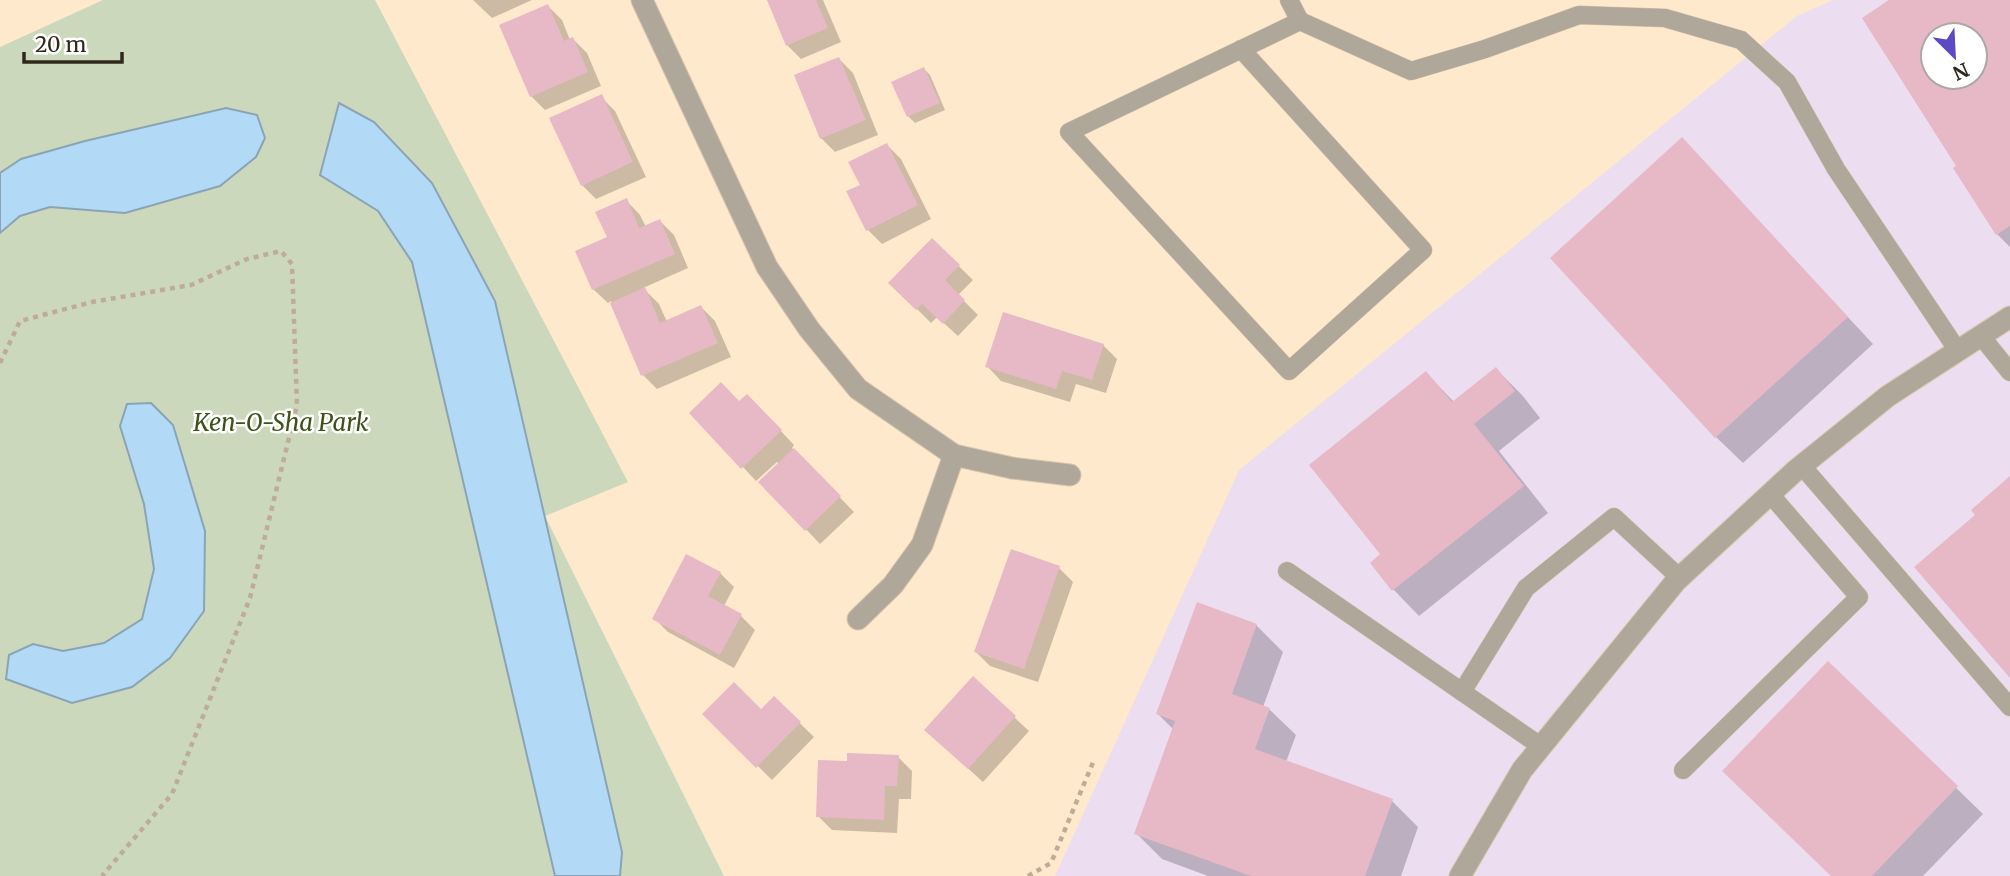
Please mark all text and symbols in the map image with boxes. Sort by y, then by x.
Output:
scale bar [24,21,122,65]
north arrow [1919,21,1989,91]
text: 20 m [35,31,87,58]
text: N [1949,58,1973,86]
park label: Ken-O-Sha Park [192,407,369,438]

